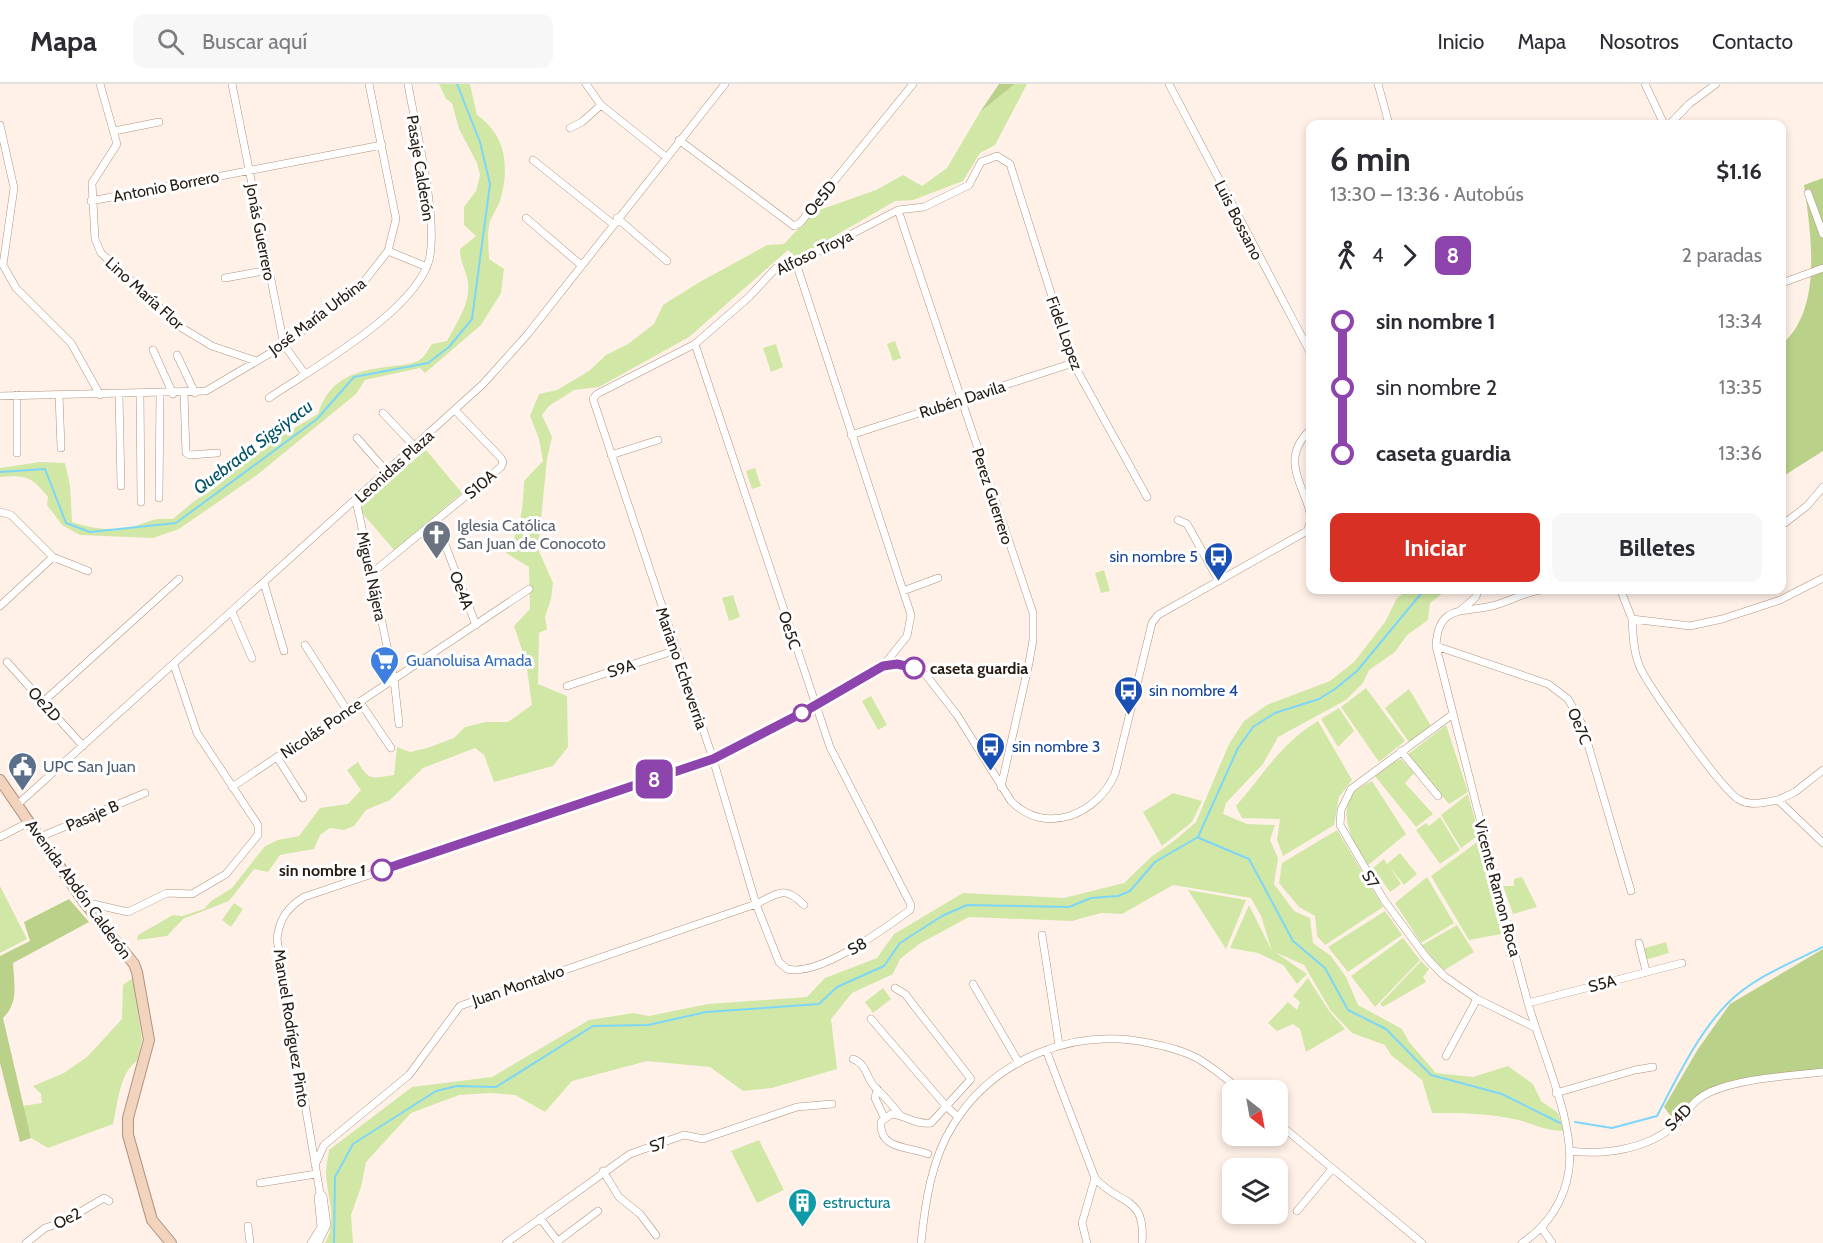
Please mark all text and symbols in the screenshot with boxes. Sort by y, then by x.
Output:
search box [133,14,553,68]
text: Mapa [30,24,97,58]
icon: search [154,25,187,58]
text: Buscar aquí [202,28,307,55]
text: Inicio [1437,29,1484,54]
text: Mapa [1517,29,1566,54]
text: Nosotros [1599,29,1679,54]
text: Contacto [1712,29,1793,54]
street label: Pasaje Calderón [403,114,438,222]
text: 6 min [1330,139,1411,179]
text: $1.16 [1716,158,1762,185]
street label: Antonio Borrero [111,167,221,206]
street label: Oe5D [800,177,841,220]
street label: Luis Bossano [1210,177,1267,263]
street label: Jonás Guerrero [242,181,279,282]
text: 13:30 – 13:36 · Autobús [1330,182,1524,206]
street label: Alfoso Troya [773,226,856,279]
icon: walk [1330,239,1363,272]
icon: forward [1393,239,1426,272]
text: 4 [1372,243,1384,267]
text: 8 [1447,243,1459,268]
text: 2 paradas [1682,243,1762,267]
street label: Lino María Flor [102,253,188,334]
street label: José María Urbina [264,274,370,360]
street label: Fidel Lopez [1042,294,1087,373]
text: sin nombre 1 [1376,308,1496,335]
text: 13:34 [1718,309,1762,333]
text: sin nombre 2 [1376,374,1497,401]
text: 13:35 [1719,375,1762,399]
street label: Rubén Davila [917,377,1008,422]
water label: Quebrada Sigsiyacu [189,395,317,499]
street label: Leonidas Plaza [351,426,438,507]
text: caseta guardia [1376,440,1511,467]
text: 13:36 [1718,441,1762,465]
street label: Perez Guerrero [968,446,1017,547]
street label: S10A [461,466,500,503]
button: Iniciar [1330,513,1540,582]
button: Billetes [1552,513,1762,582]
place label: Iglesia Católica San Juan de Conocoto [457,516,606,553]
church icon: Iglesia Católica San Juan de Conocoto [420,518,452,560]
street label: Miguel Nájera [353,530,390,623]
bus stop icon: sin nombre 5 [1203,540,1235,582]
place label: sin nombre 5 [1109,547,1198,566]
street label: Oe4A [446,568,478,612]
street label: Mariano Echeverria [652,605,711,732]
street label: Oe5C [774,609,805,652]
supermarket icon: Guanoluisa Amada [369,644,401,686]
place label: Guanoluisa Amada [406,651,532,670]
street label: S9A [605,655,637,682]
marker: caseta guardia [903,657,925,679]
place label: caseta guardia [930,659,1028,678]
bus stop icon: sin nombre 4 [1112,674,1144,716]
place label: sin nombre 4 [1149,681,1238,700]
street label: Oe2D [24,683,65,726]
street label: Nicolás Ponce [277,694,366,763]
unlabelled marker [793,704,811,722]
street label: Oe7C [1564,705,1595,747]
bus stop icon: sin nombre 3 [975,730,1007,772]
place label: sin nombre 3 [1012,737,1101,756]
public building icon: UPC San Juan [6,750,38,792]
place label: UPC San Juan [43,757,136,776]
line badge: 8 [634,760,674,798]
text: 8 [648,767,660,792]
street label: Pasaje B [63,796,122,835]
street label: Avenida Abdón Calderón [22,816,136,963]
street label: Vicente Ramon Roca [1470,818,1525,959]
marker: sin nombre 1 [371,859,393,881]
place label: sin nombre 1 [279,861,366,880]
street label: S7 [1358,867,1383,892]
street label: S8 [844,934,870,959]
street label: Manuel Rodríguez Pinto [270,948,313,1109]
street label: Juan Montalvo [469,961,567,1010]
street label: S5A [1586,971,1618,996]
north arrow [1222,1080,1288,1146]
map controls [1222,1080,1288,1224]
street label: S4D [1661,1100,1696,1135]
street label: S7 [647,1133,669,1156]
button: layers [1222,1158,1288,1224]
building icon: estructura [786,1186,818,1228]
place label: estructura [823,1193,891,1212]
street label: Oe2 [50,1203,84,1233]

